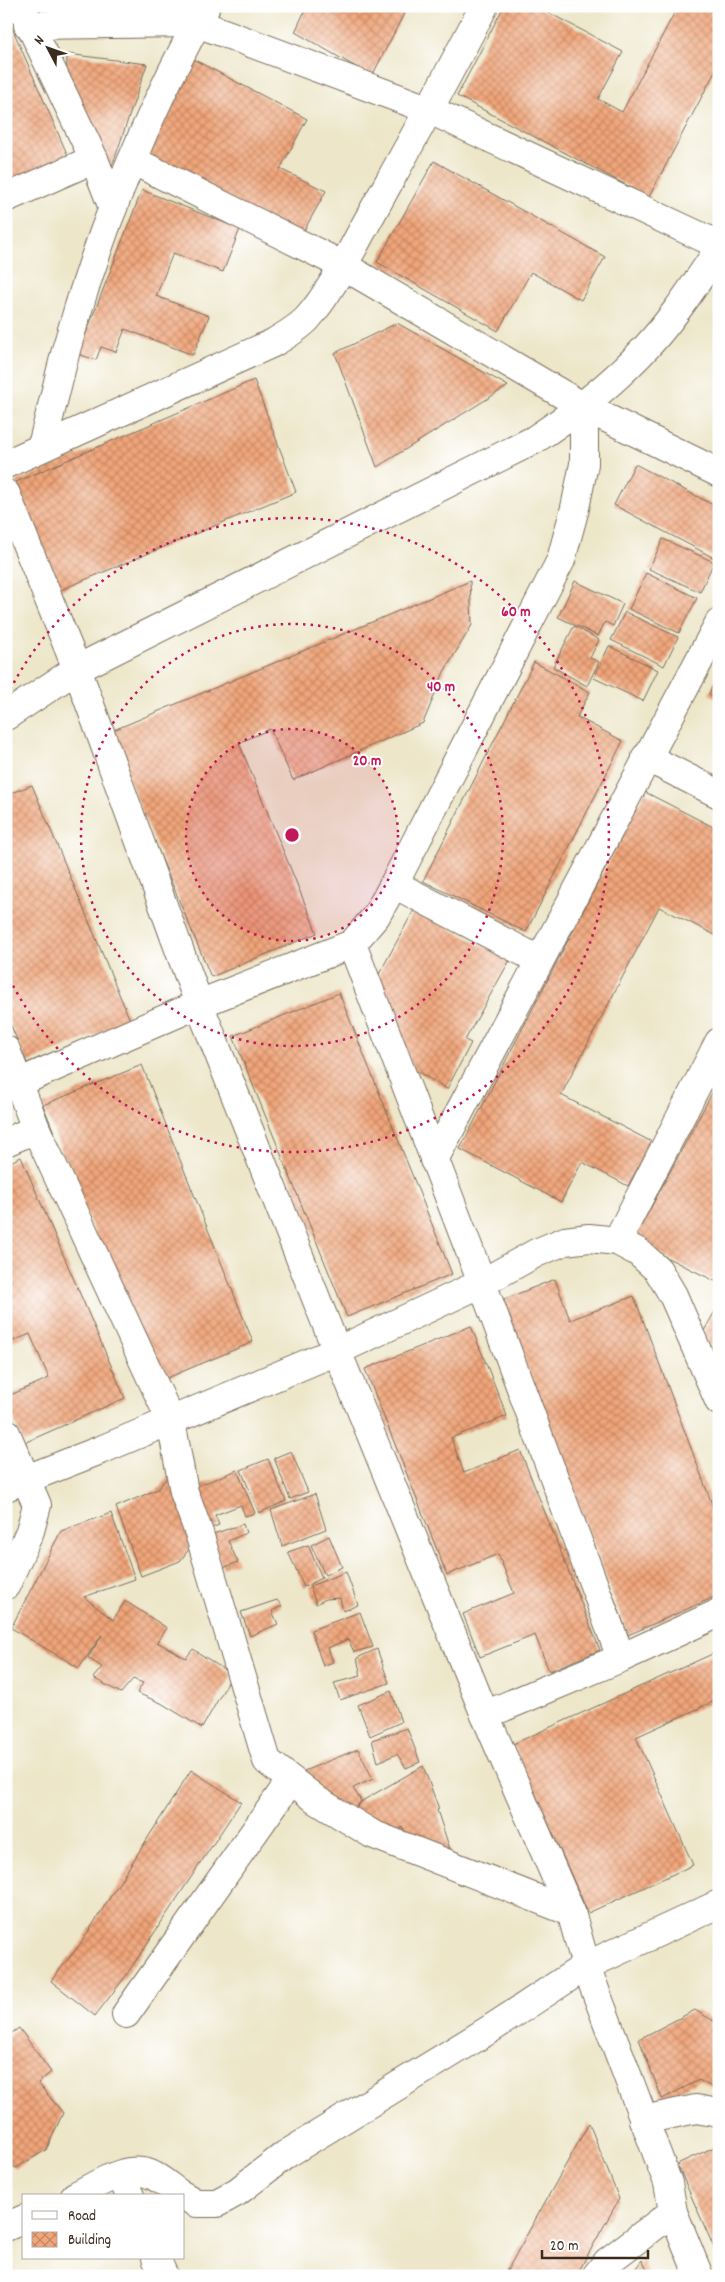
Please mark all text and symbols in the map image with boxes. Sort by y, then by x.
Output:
north arrow [22,22,72,72]
text: N [30,32,50,50]
text: 60 m [501,602,531,624]
text: 40 m [427,677,455,699]
text: 20 m [353,751,381,773]
centre of rings [283,826,301,844]
legend [22,2194,185,2260]
text: Road [68,2206,96,2228]
scale bar [542,2227,649,2259]
text: Building [68,2230,111,2252]
text: 20 m [550,2236,578,2258]

